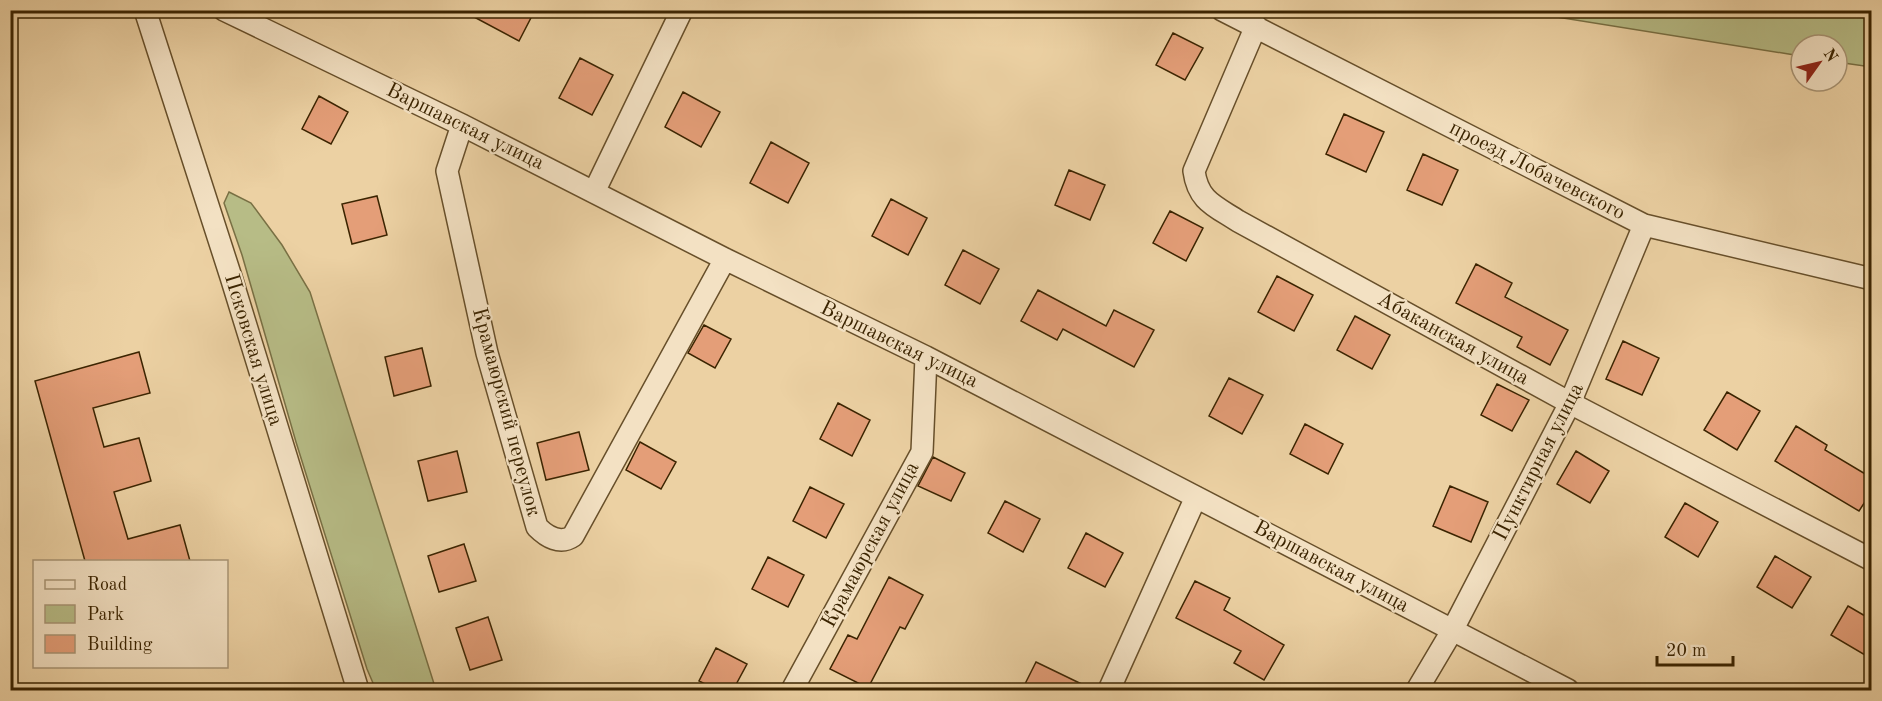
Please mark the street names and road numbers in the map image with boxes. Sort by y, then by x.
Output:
street label: Варшавская улица [383,80,547,174]
street label: проезд Лобачевского [1446,118,1628,224]
street label: Псковская улица [220,272,286,428]
street label: Абаканская улица [1374,289,1532,389]
street label: Варшавская улица [817,298,981,392]
street label: Крамаюрский переулок [468,305,544,519]
street label: Пунктирная улица [1490,380,1588,544]
street label: Крамаюрская улица [818,459,924,631]
street label: Варшавская улица [1250,517,1412,617]

